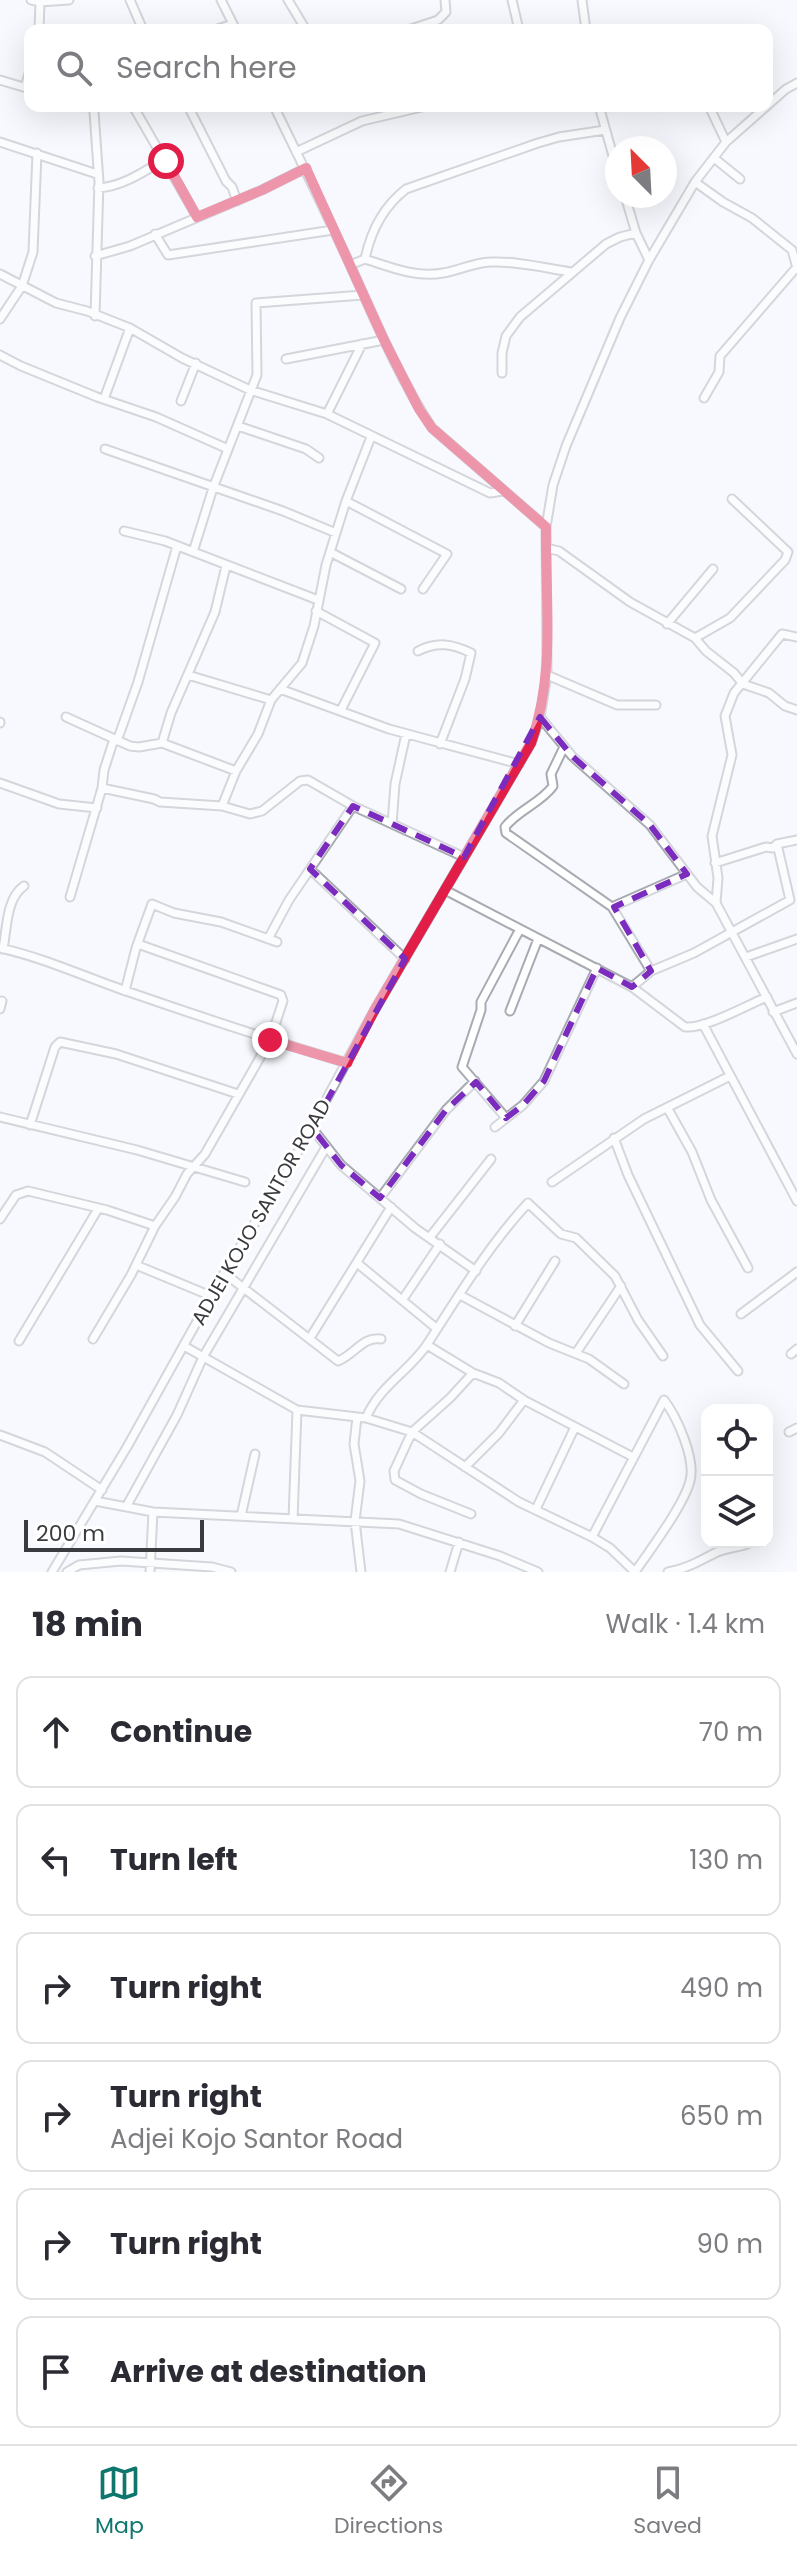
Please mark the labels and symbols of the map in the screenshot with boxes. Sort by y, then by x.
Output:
north arrow [605,136,677,208]
route start [148,143,184,179]
route end [252,1022,288,1058]
street label: ADJEI KOJO SANTOR ROAD [185,1094,337,1330]
scale bar [24,1516,204,1552]

